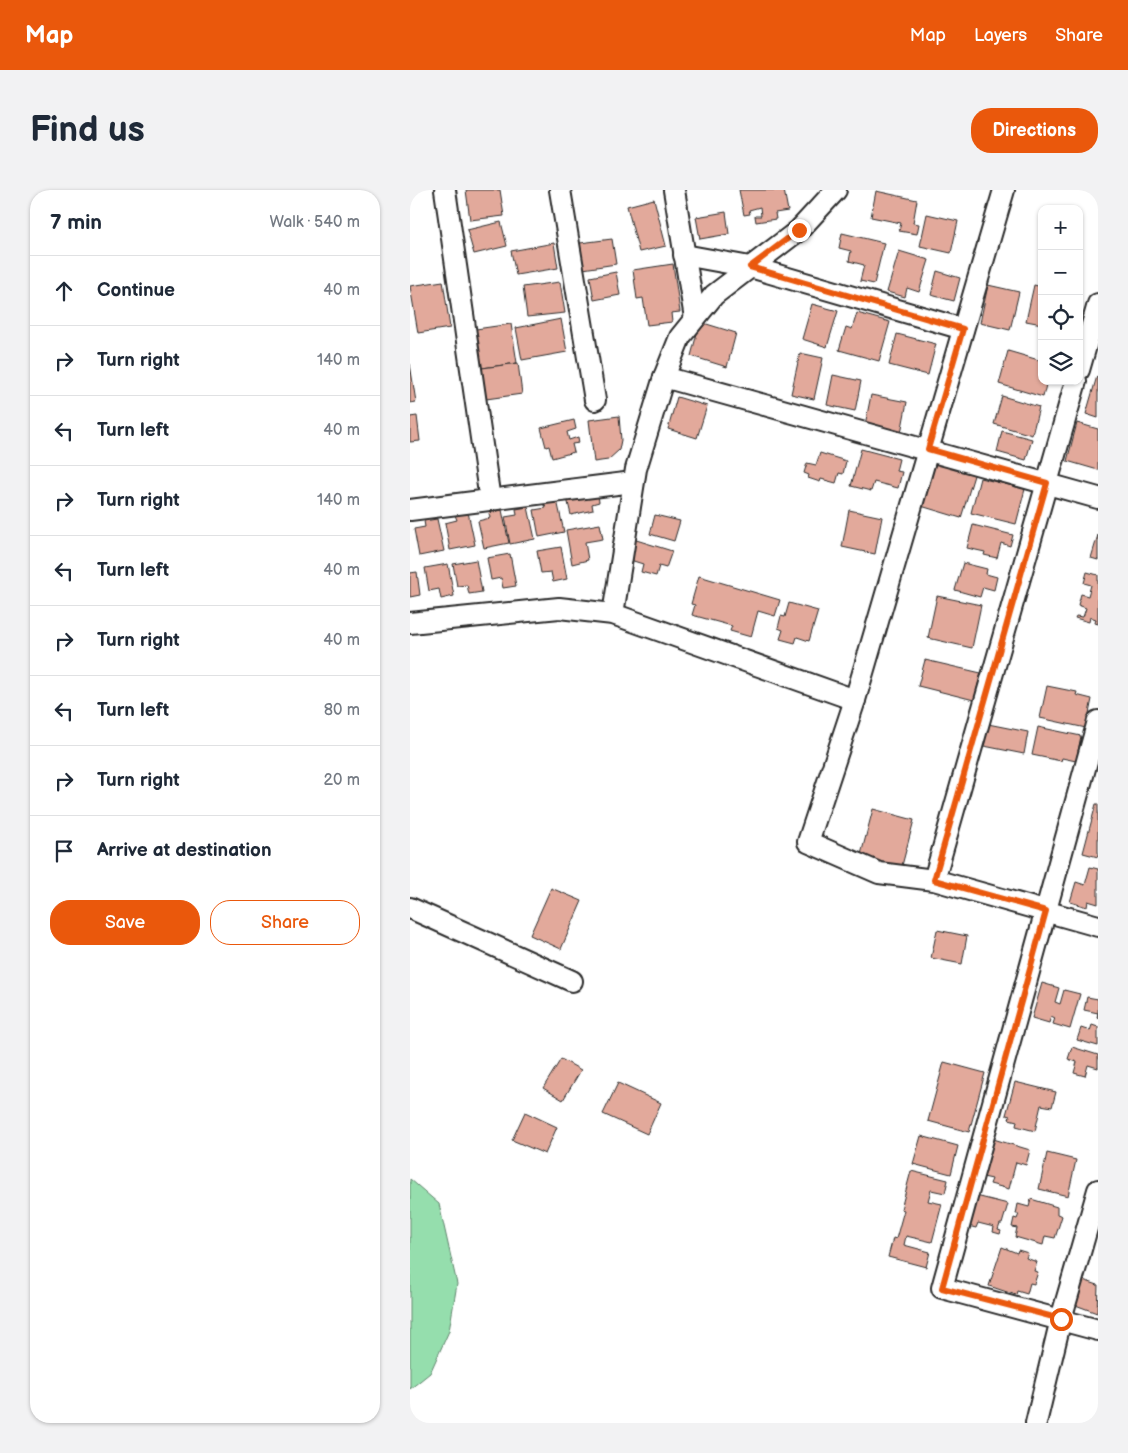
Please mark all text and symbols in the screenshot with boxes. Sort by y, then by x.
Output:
text: Map [25,21,73,50]
text: Map [910,25,946,46]
text: Layers [974,25,1027,46]
text: Share [1055,25,1103,46]
button: Directions [971,108,1098,153]
text: Find us [30,109,145,152]
map controls [1038,205,1083,385]
button: + [1038,205,1083,250]
text: 7 min [50,210,102,235]
text: Walk · 540 m [270,213,360,232]
route end [788,219,811,242]
button: − [1038,250,1083,295]
icon: ahead [50,277,78,305]
text: Continue [97,279,175,302]
text: 40 m [323,281,360,300]
button: locate [1038,295,1083,340]
button: layers [1038,340,1083,385]
icon: right [50,347,78,375]
text: Turn right [97,349,180,372]
text: 140 m [317,351,360,370]
icon: left [50,417,78,445]
text: Turn left [97,419,169,442]
text: 40 m [323,421,360,440]
icon: right [50,487,78,515]
text: Turn right [97,489,180,512]
text: 140 m [317,491,360,510]
icon: left [50,557,78,585]
text: Turn left [97,559,169,582]
text: 40 m [323,561,360,580]
icon: right [50,627,78,655]
text: Turn right [97,629,180,652]
text: 40 m [323,631,360,650]
icon: left [50,697,78,725]
text: Turn left [97,699,169,722]
text: 80 m [324,701,360,720]
icon: right [50,767,78,795]
text: Turn right [97,769,180,792]
text: 20 m [324,771,360,790]
icon: arrive [50,837,78,865]
text: Arrive at destination [97,839,272,862]
button: Save [50,900,200,945]
button: Share [210,900,360,945]
route start [1050,1308,1073,1331]

